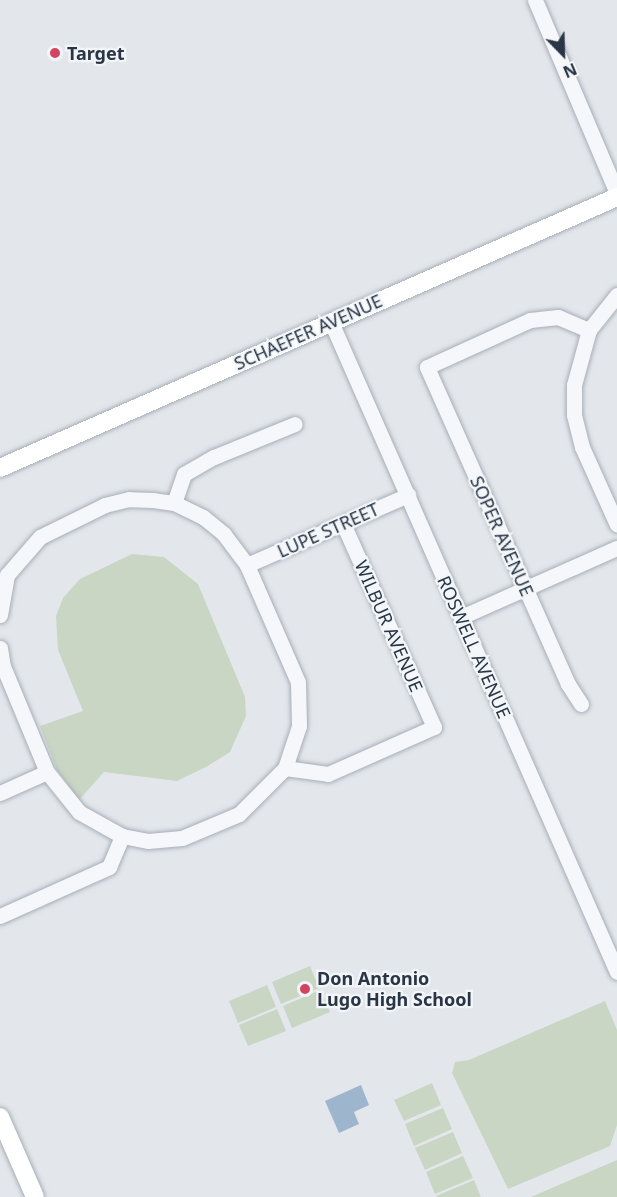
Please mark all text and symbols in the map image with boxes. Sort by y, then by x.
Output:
north arrow [533,24,593,84]
place label: Target [67,42,125,64]
marker: Target [48,46,62,60]
text: N [560,58,580,83]
street label: SCHAEFER AVENUE [231,290,385,374]
street label: SOPER AVENUE [466,473,538,599]
street label: LUPE STREET [274,498,382,562]
street label: WILBUR AVENUE [350,557,428,695]
street label: ROSWELL AVENUE [433,572,515,722]
place label: Don Antonio Lugo High School [317,968,472,1010]
marker: Don Antonio Lugo High School [298,982,312,996]

